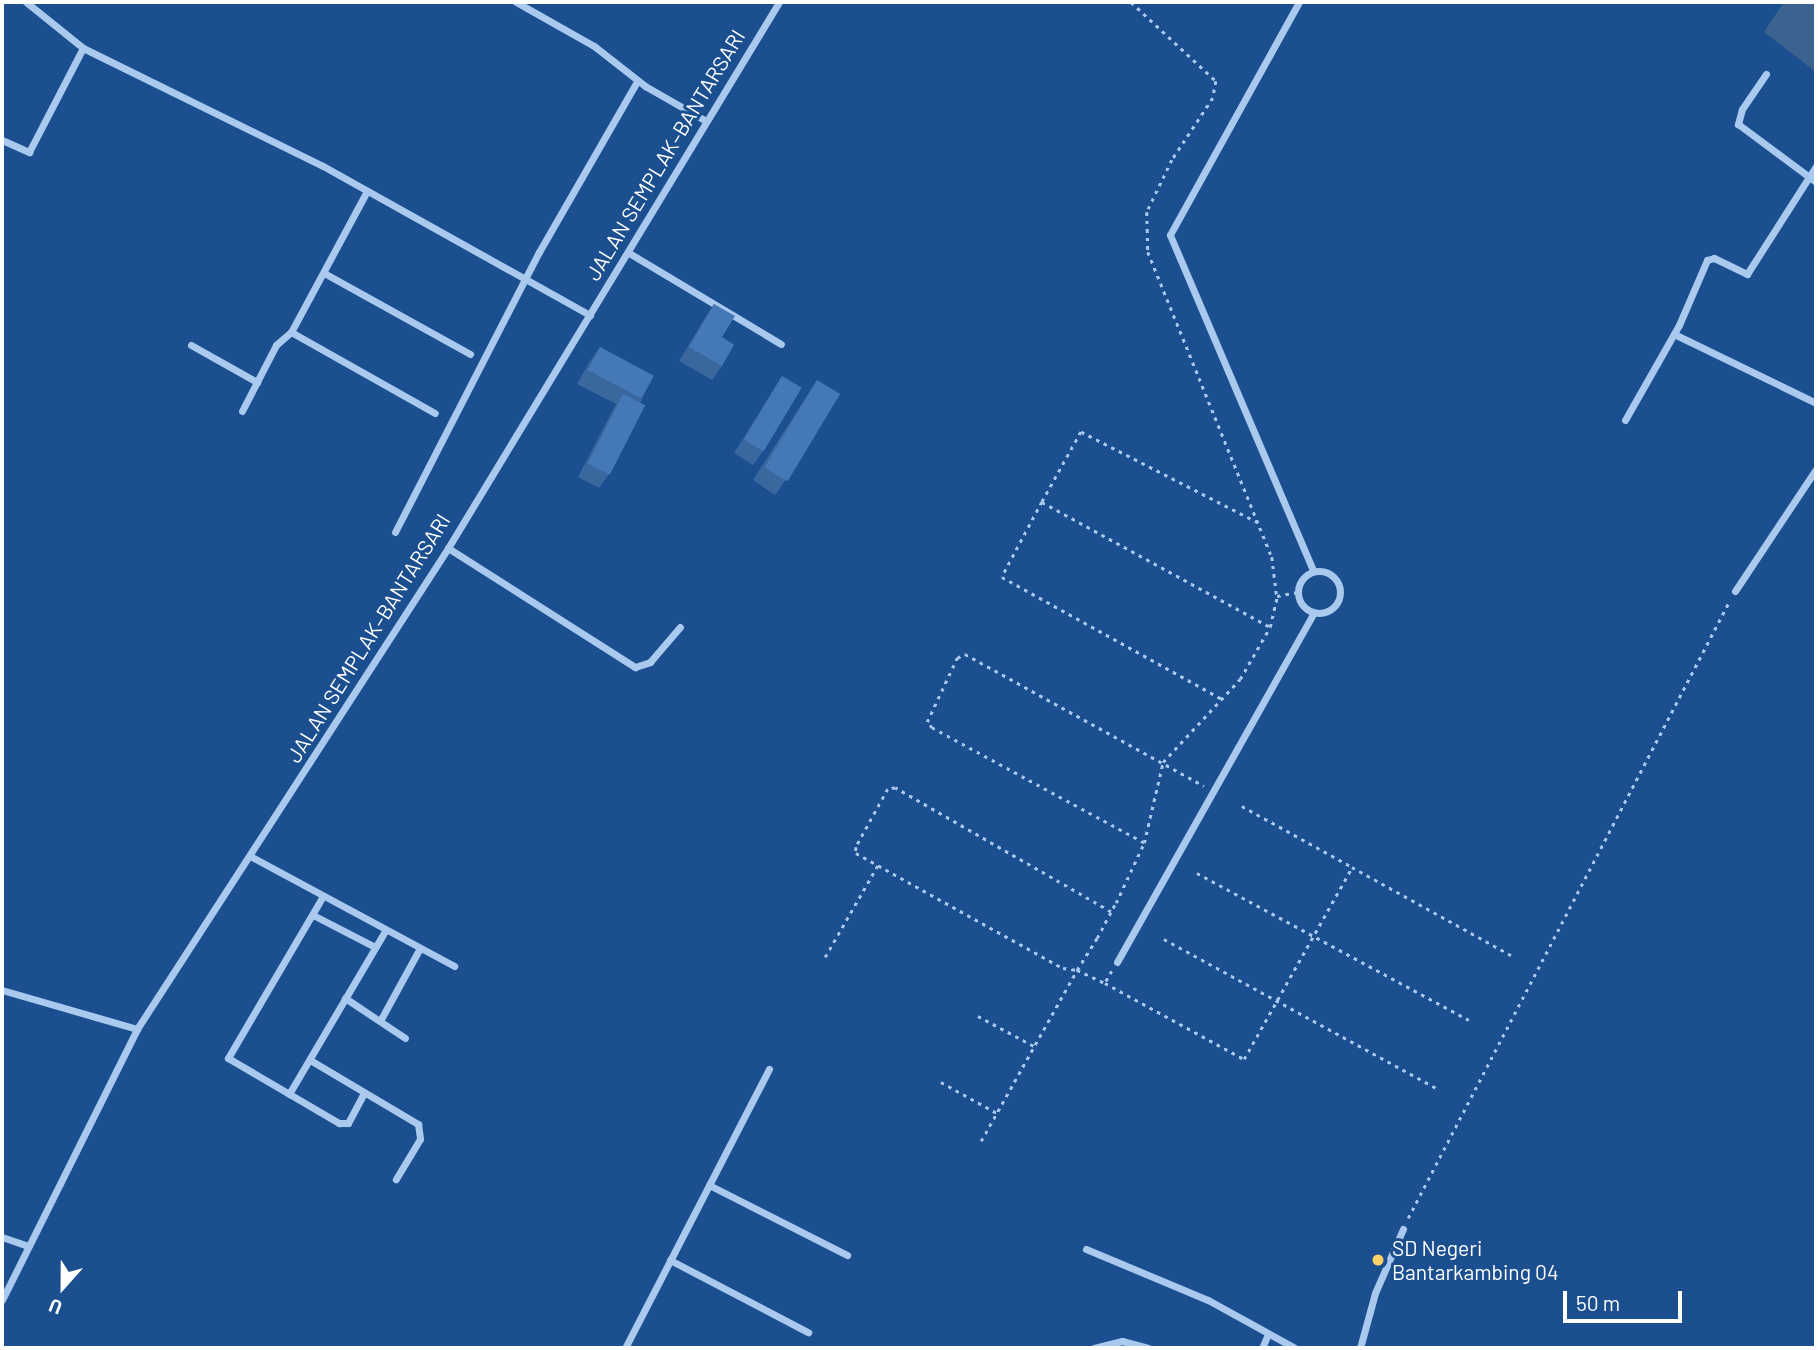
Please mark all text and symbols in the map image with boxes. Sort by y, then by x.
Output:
street label: JALAN SEMPLAK–BANTARSARI [580,25,750,285]
street label: JALAN SEMPLAK–BANTARSARI [281,509,455,767]
place label: SD Negeri Bantarkambing 04 [1392,1235,1559,1285]
north arrow [28,1252,98,1322]
marker: SD Negeri Bantarkambing 04 [1370,1252,1386,1268]
scale bar [1566,1276,1685,1320]
text: 50 m [1576,1290,1620,1315]
text: U [46,1294,65,1320]

